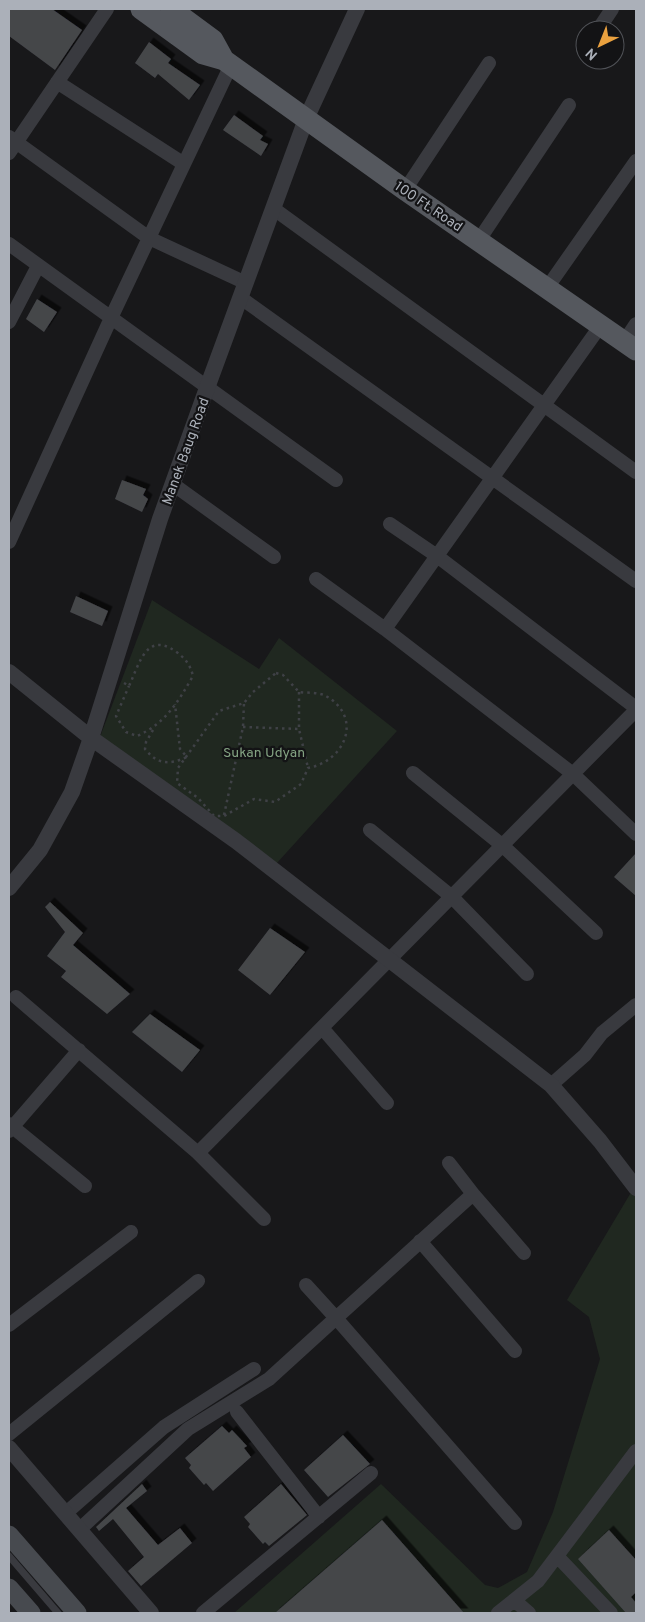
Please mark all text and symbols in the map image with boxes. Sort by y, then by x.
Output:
north arrow [575,20,625,70]
text: N [583,44,602,63]
street label: 100 Ft. Road [391,178,465,236]
street label: Manek Baug Road [159,396,214,507]
park label: Sukan Udyan [223,745,305,762]

